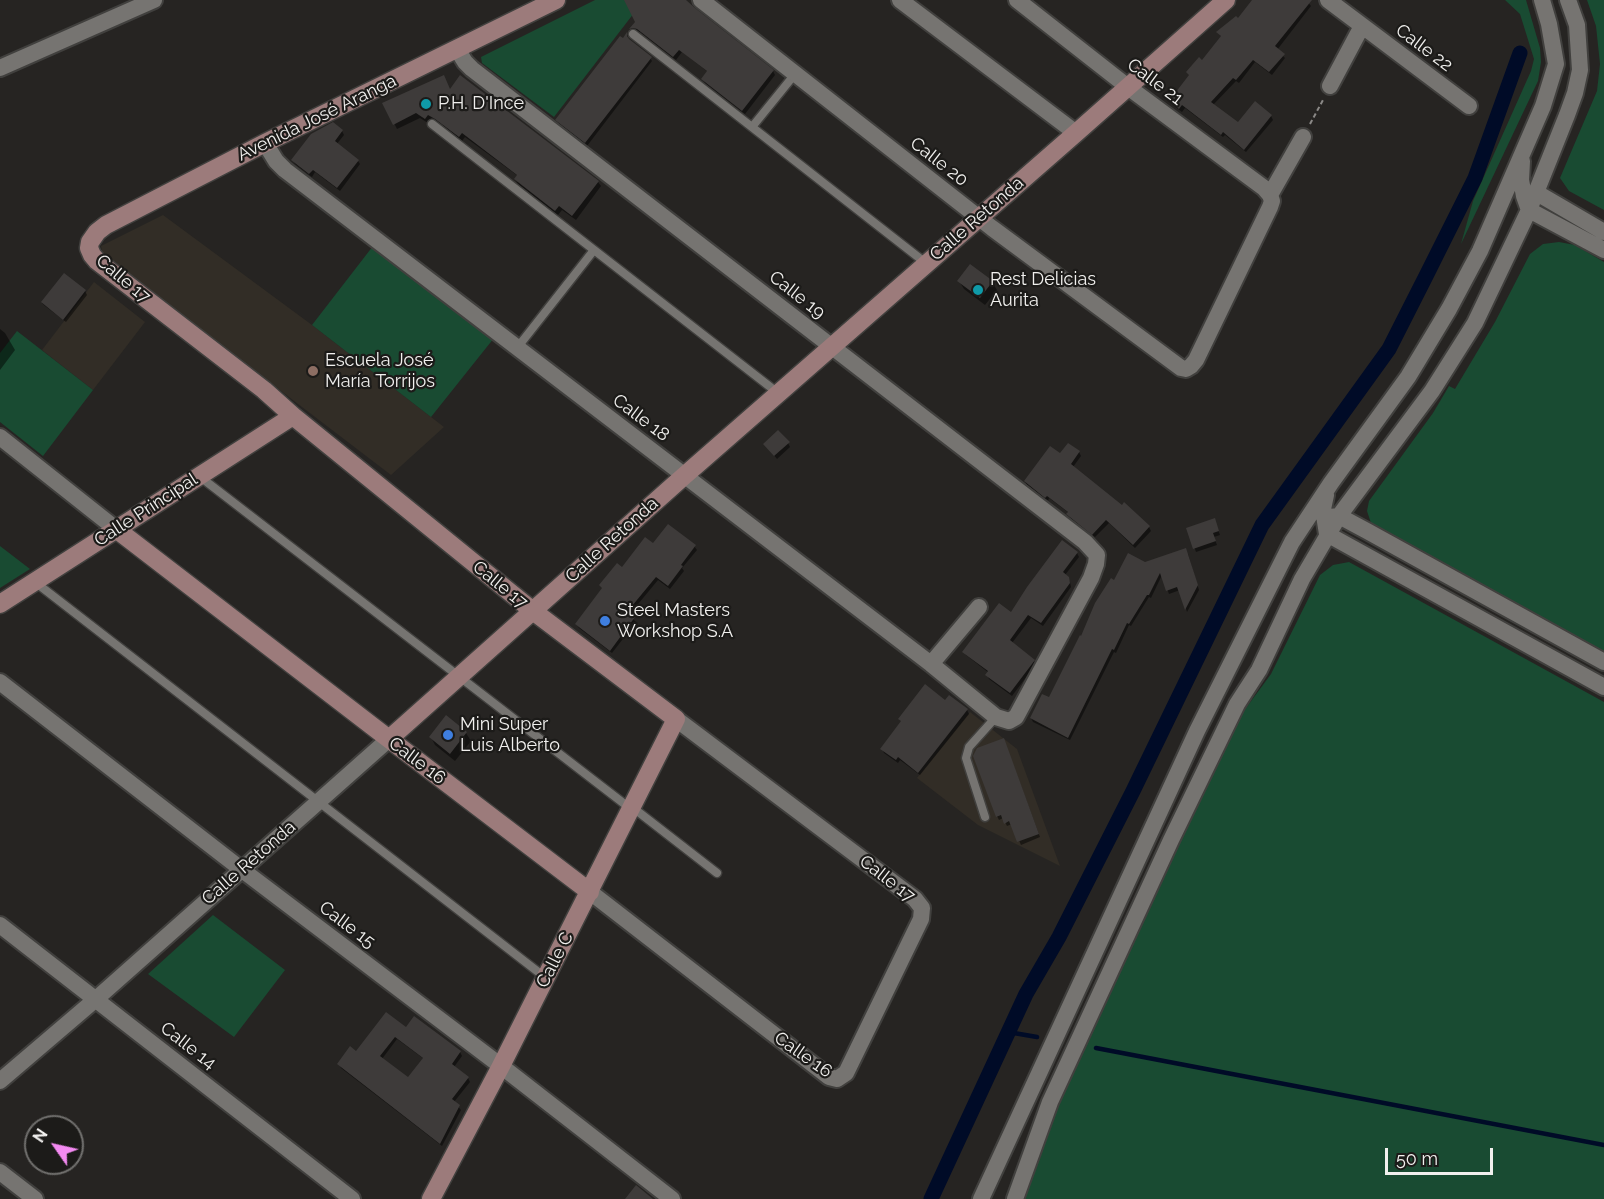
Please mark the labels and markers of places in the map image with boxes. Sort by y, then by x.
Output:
place label: P.H. D'Ince [438,93,524,115]
marker: P.H. D'Ince [419,97,433,111]
place label: Rest Delicias Aurita [990,269,1096,312]
marker: Rest Delicias Aurita [971,283,985,297]
place label: Escuela José María Torrijos [325,350,435,392]
marker: Escuela José María Torrijos [306,364,320,378]
place label: Steel Masters Workshop S.A [617,600,733,642]
marker: Steel Masters Workshop S.A [598,614,612,628]
place label: Mini Super Luis Alberto [460,714,560,756]
marker: Mini Super Luis Alberto [441,728,455,742]

